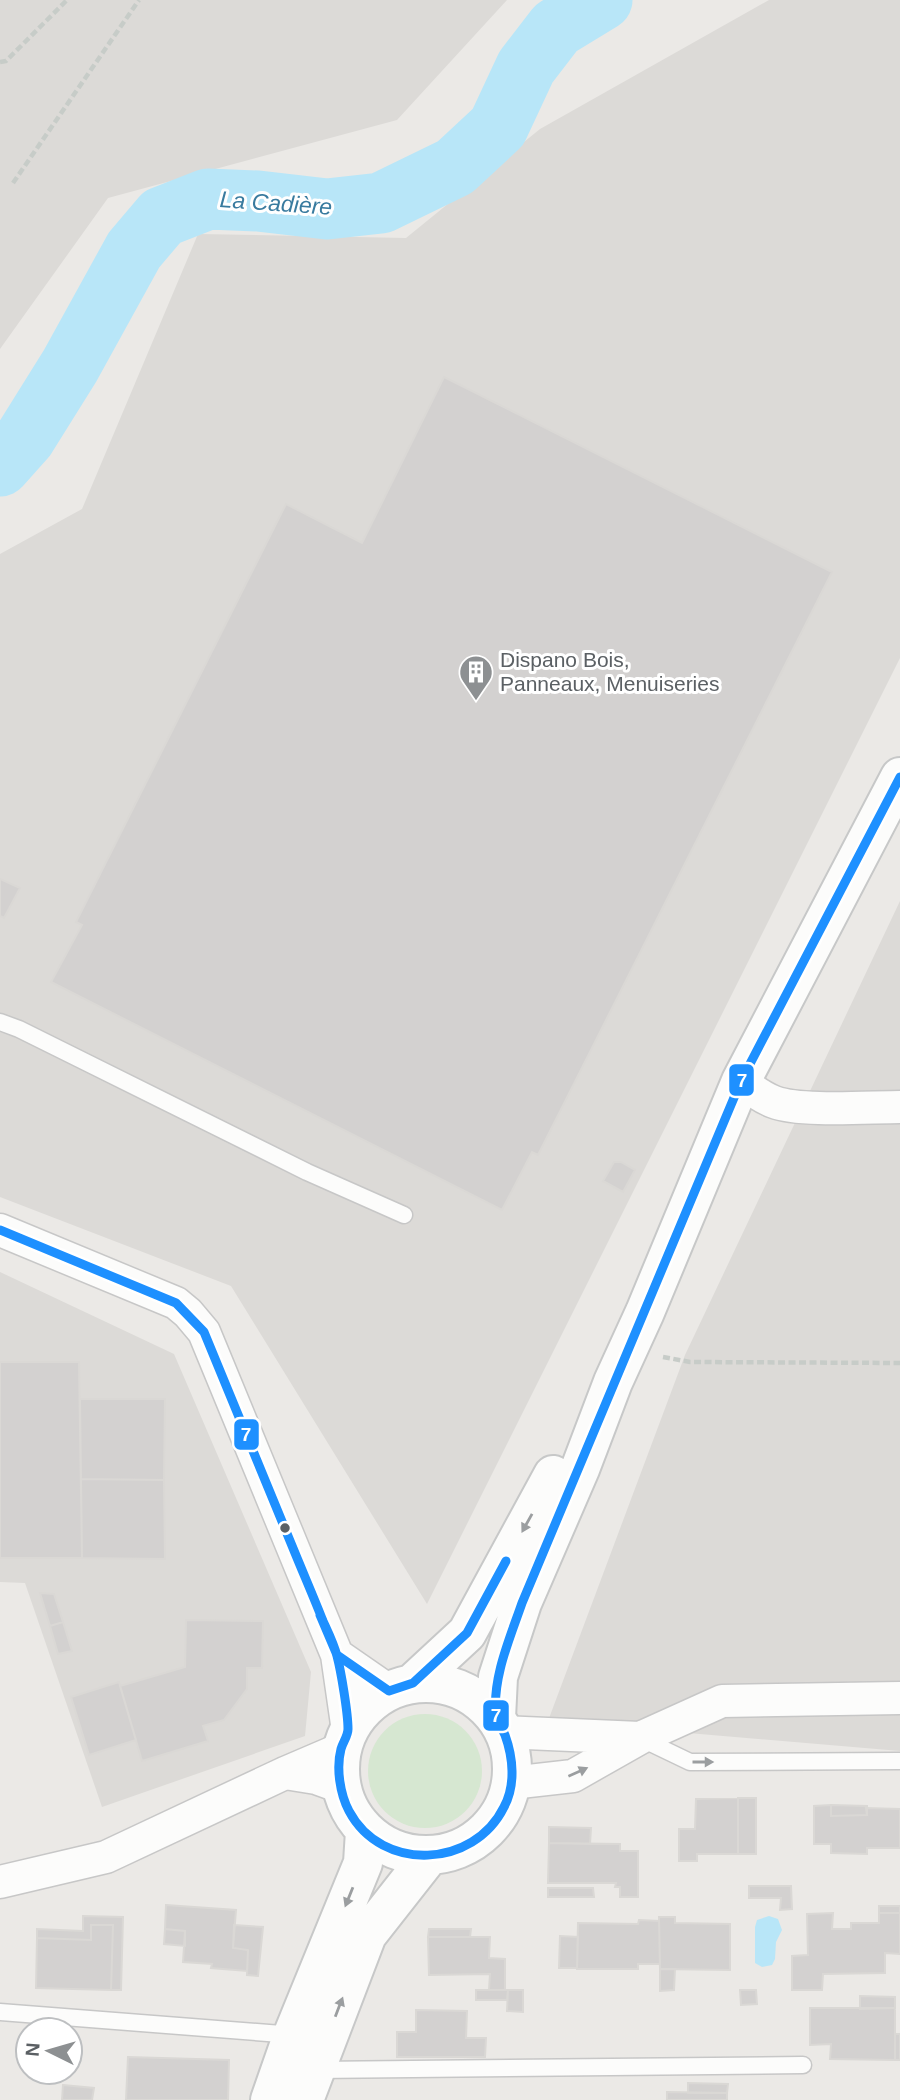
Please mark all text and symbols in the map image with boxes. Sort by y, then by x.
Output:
water label: La Cadière [219,186,333,220]
place label: Dispano Bois, Panneaux, Menuiseries [500,648,719,695]
building icon: Dispano Bois, Panneaux, Menuiseries [457,653,495,702]
line badge: 7 [728,1063,755,1097]
text: 7 [737,1070,747,1091]
line badge: 7 [233,1418,260,1451]
text: 7 [241,1424,251,1445]
one-way arrow [521,1514,533,1533]
unlabelled marker [278,1521,292,1535]
line badge: 7 [482,1699,510,1732]
text: 7 [491,1705,501,1726]
one-way arrow [692,1756,714,1768]
one-way arrow [568,1766,588,1778]
one-way arrow [343,1887,355,1907]
one-way arrow [333,1996,344,2017]
north arrow [14,2016,84,2086]
text: N [22,2042,44,2057]

